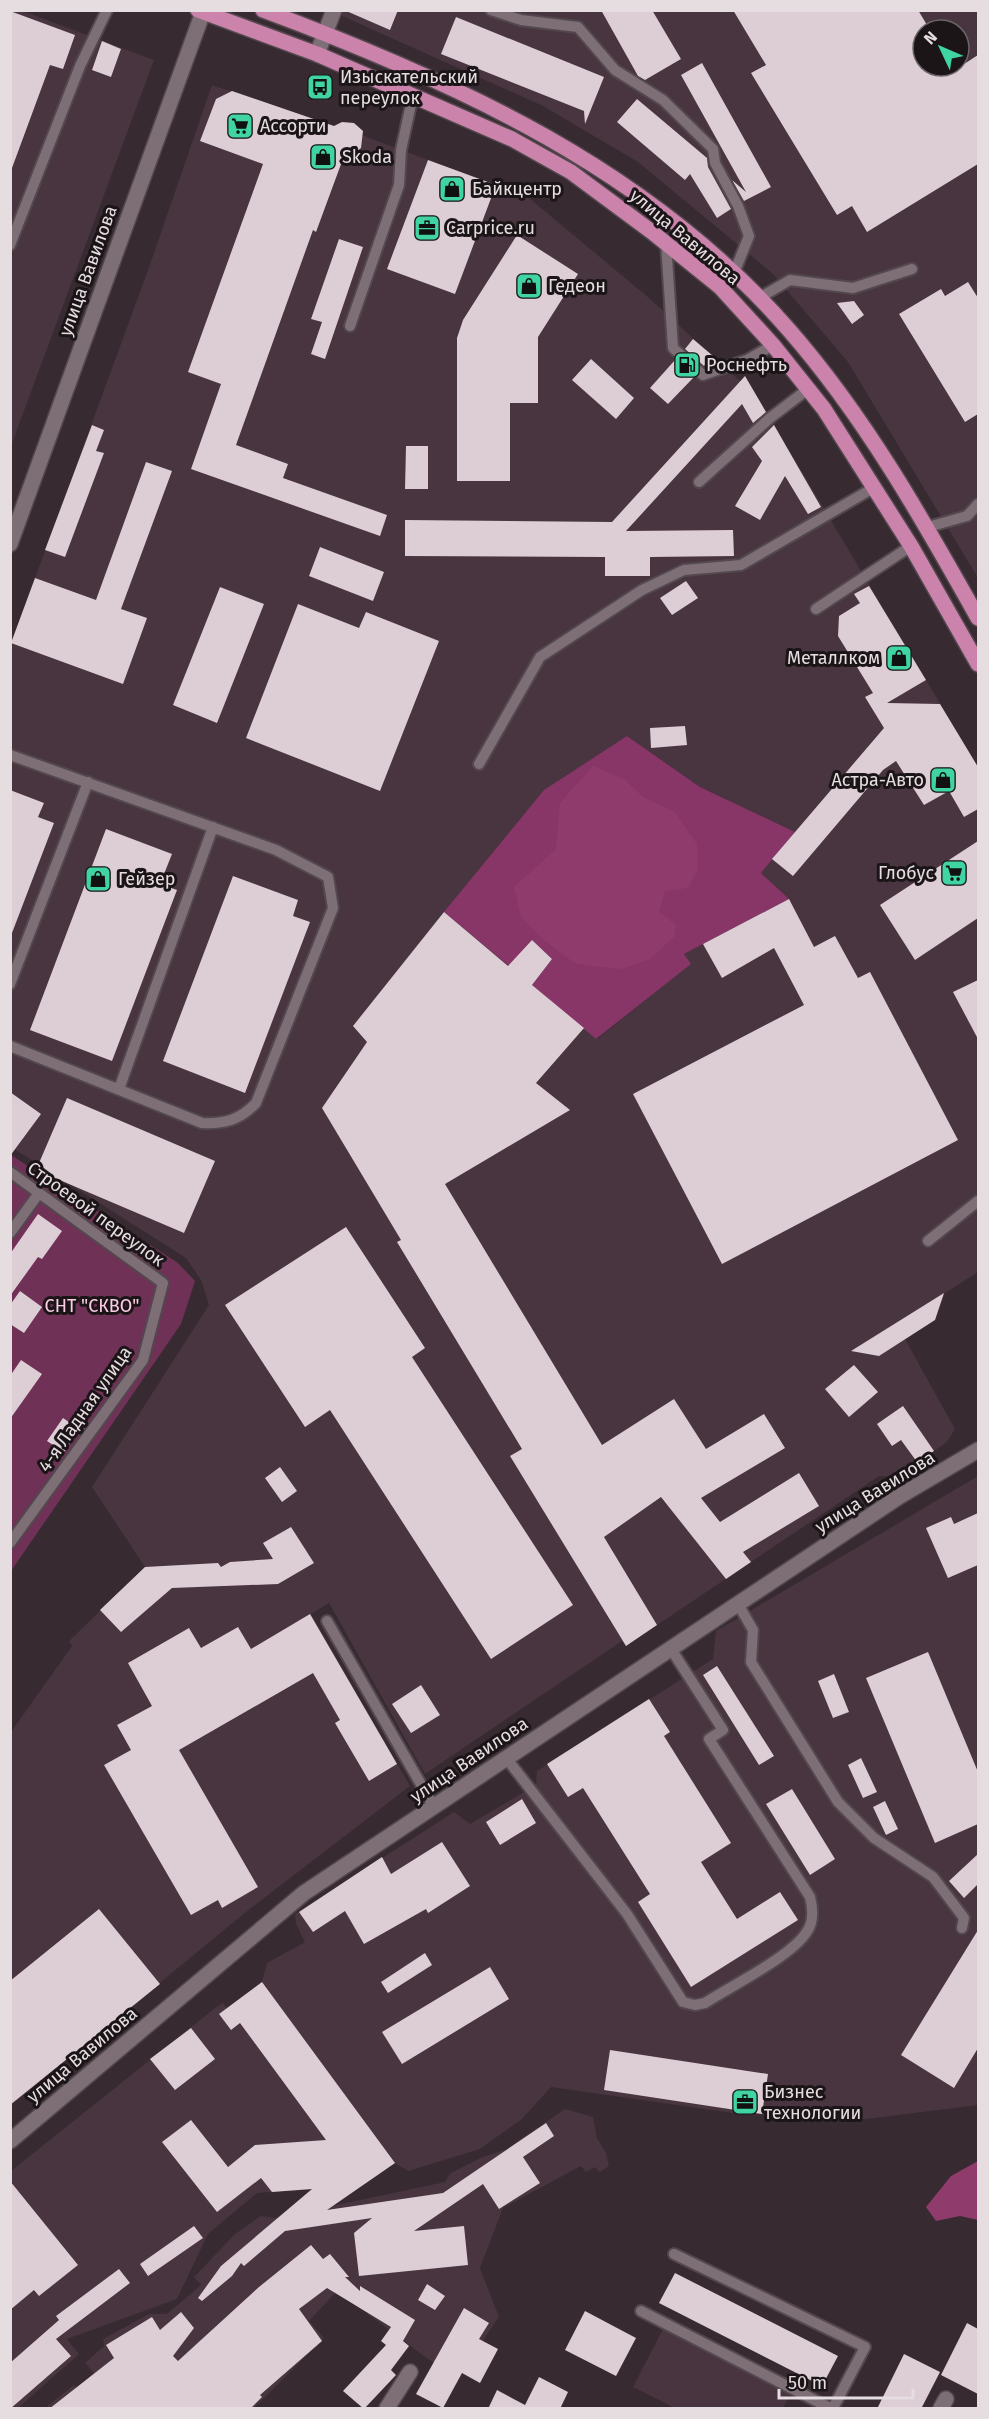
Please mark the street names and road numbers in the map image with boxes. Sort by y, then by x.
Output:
street label: улица Вавилова [625,184,745,290]
street label: улица Вавилова [54,203,122,339]
street label: Строевой переулок [23,1157,169,1272]
street label: 4-я Ладная улица [33,1342,137,1476]
street label: улица Вавилова [811,1446,939,1538]
street label: улица Вавилова [406,1713,532,1807]
street label: улица Вавилова [22,2002,142,2108]

